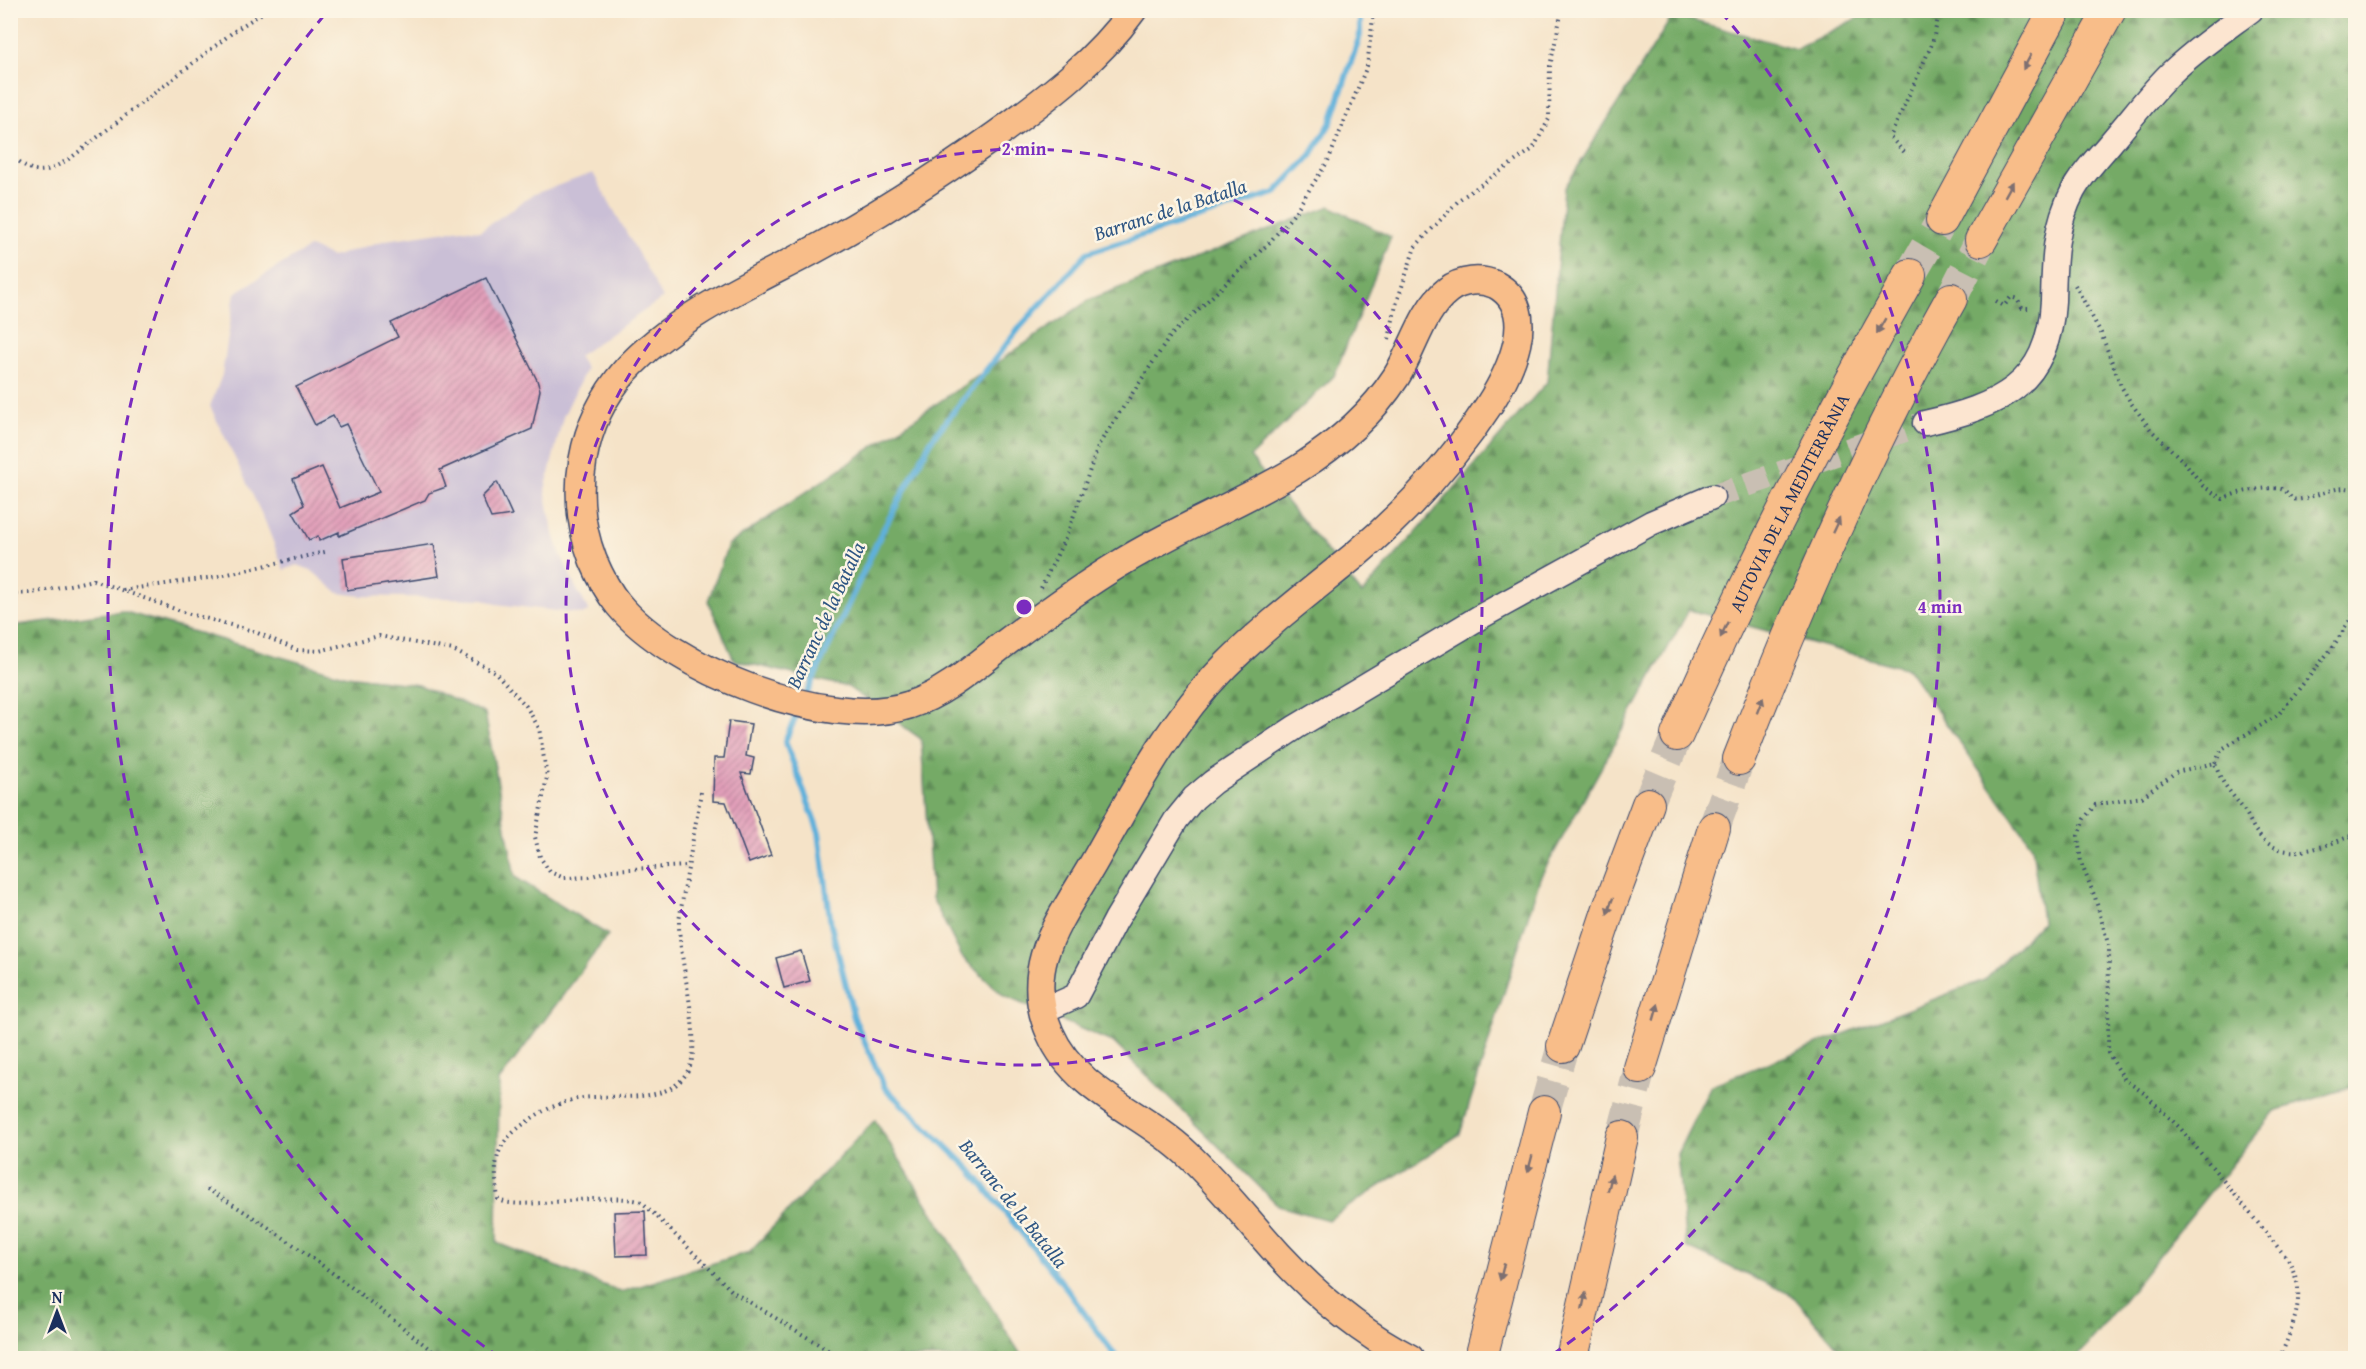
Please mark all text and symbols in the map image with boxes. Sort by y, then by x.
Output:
one-way arrow [2022,53,2032,70]
text: 2 min [1002,135,1047,162]
water label: Barranc de la Batalla [1089,170,1251,248]
one-way arrow [2004,180,2014,197]
one-way arrow [1876,318,1886,335]
street label: AUTOVIA DE LA MEDITERRÀNIA [1722,388,1856,616]
one-way arrow [1831,517,1840,534]
water label: Barranc de la Batalla [778,536,872,694]
text: 4 min [1918,593,1963,620]
centre of rings [1014,597,1034,617]
one-way arrow [1719,621,1728,638]
one-way arrow [1756,696,1765,714]
one-way arrow [1604,897,1614,915]
one-way arrow [1652,1003,1661,1021]
water label: Barranc de la Batalla [952,1131,1076,1274]
one-way arrow [1525,1155,1534,1173]
one-way arrow [1605,1174,1615,1193]
one-way arrow [1496,1263,1506,1281]
north arrow [27,1282,87,1342]
text: N [52,1285,63,1309]
one-way arrow [1580,1291,1589,1310]

